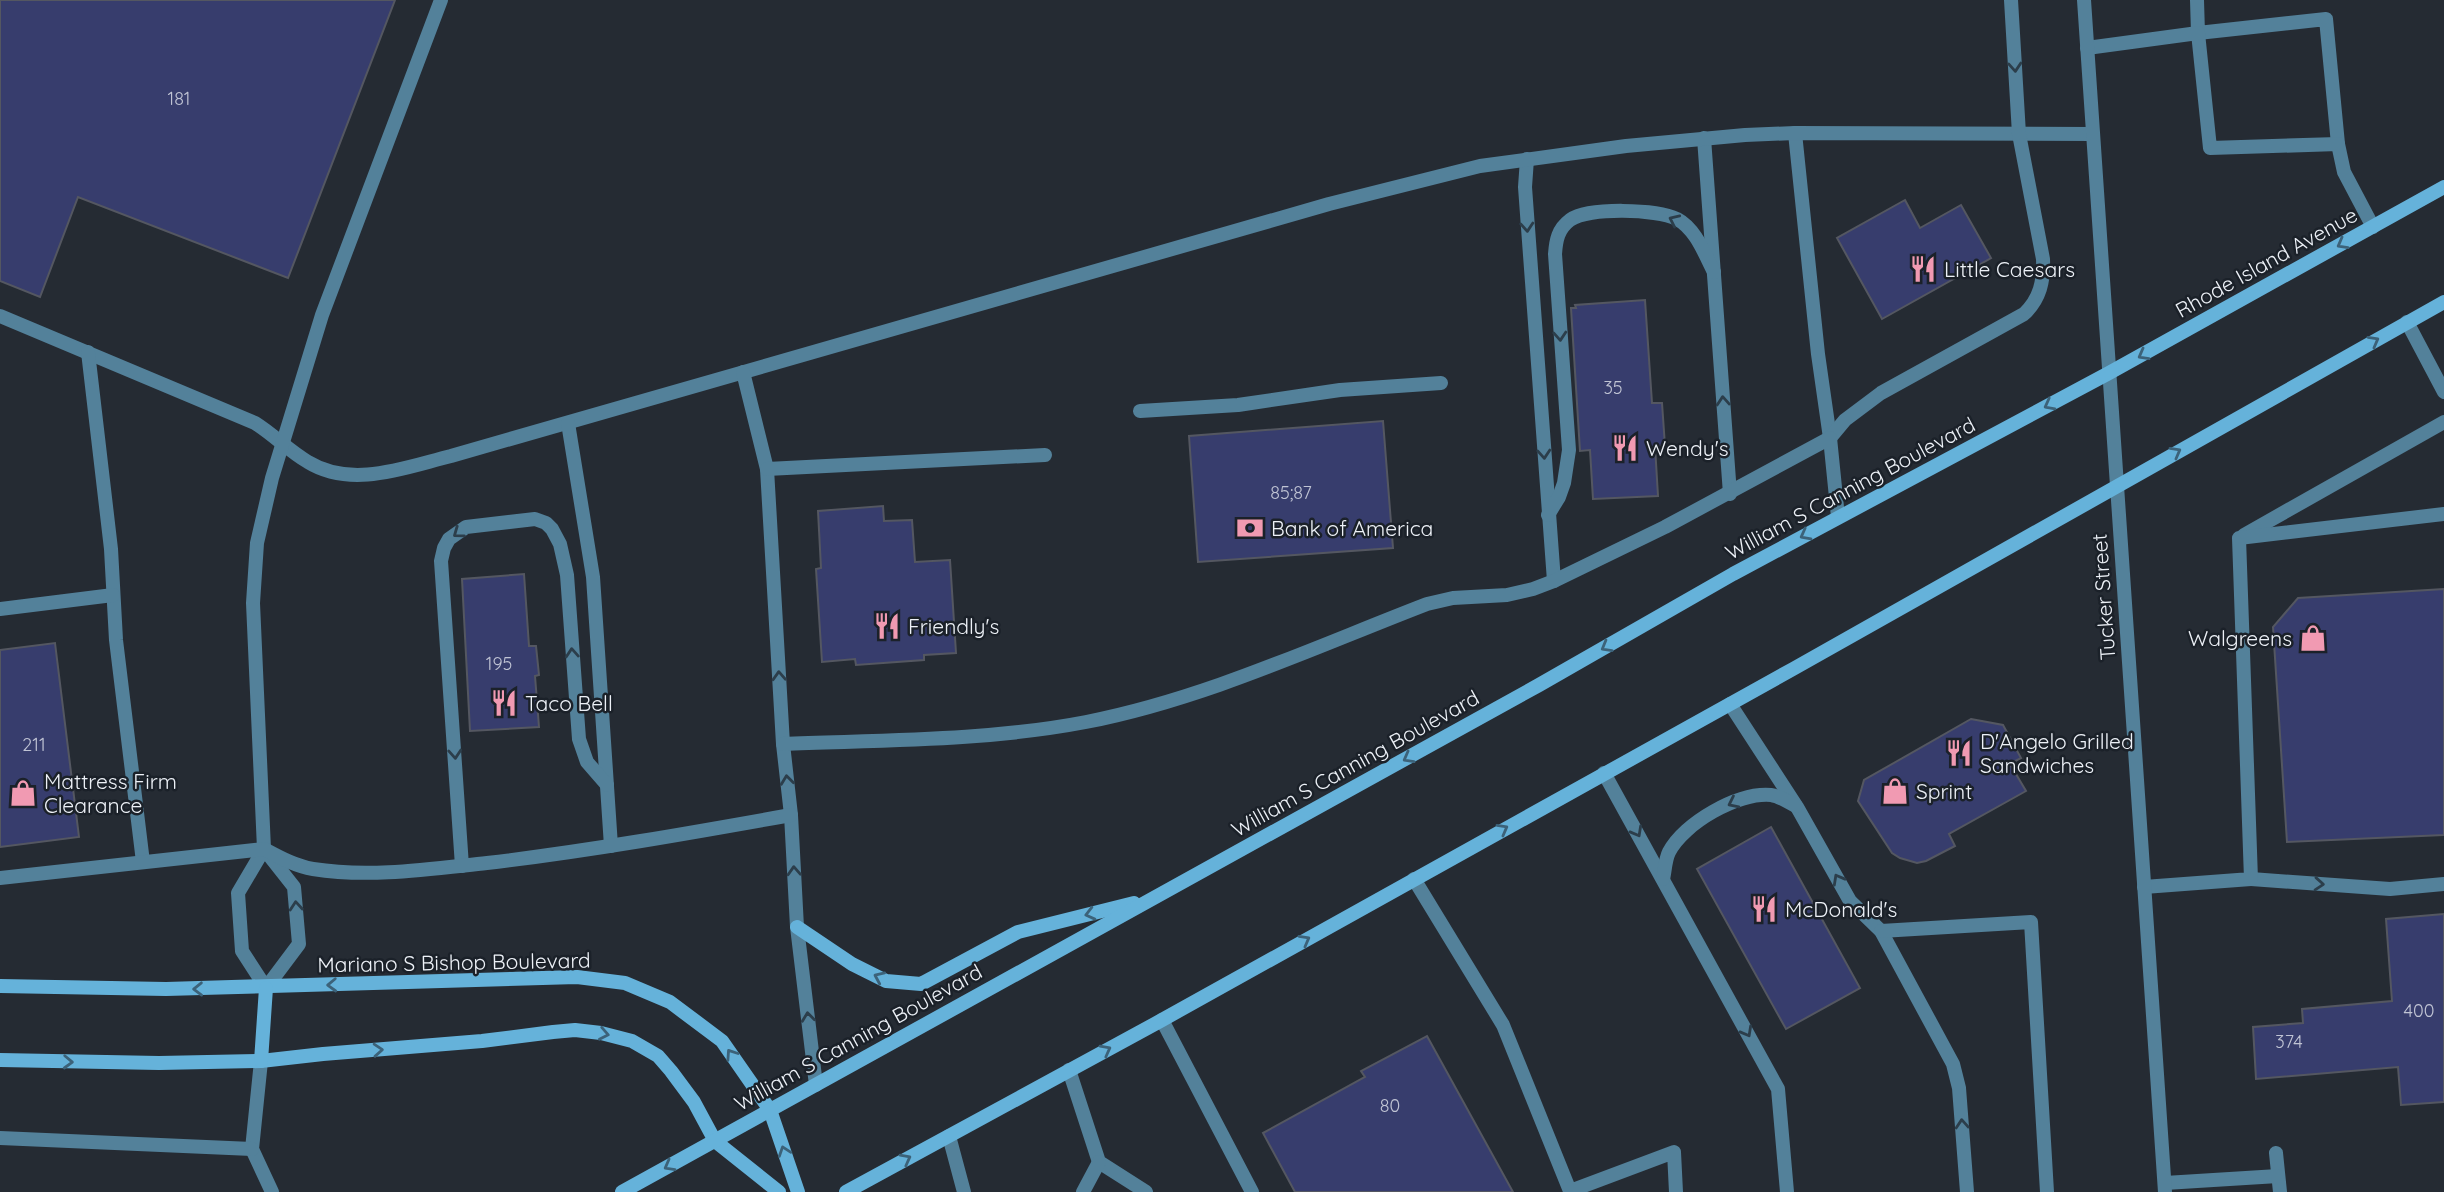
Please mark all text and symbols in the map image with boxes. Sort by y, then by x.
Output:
one-way arrow [2007,62,2022,73]
house number: 181 [167,87,191,110]
street label: Rhode Island Avenue [2170,201,2362,323]
one-way arrow [1669,214,1681,228]
one-way arrow [1520,222,1535,233]
one-way arrow [2336,236,2349,249]
restaurant icon: Little Caesars [1908,254,1938,284]
place label: Little Caesars [1944,256,2075,282]
one-way arrow [1553,330,1568,341]
one-way arrow [2367,336,2380,349]
one-way arrow [2137,347,2150,360]
house number: 35 [1603,376,1623,399]
one-way arrow [1716,395,1731,406]
one-way arrow [2043,397,2056,410]
street label: William S Canning Boulevard [1721,411,1979,565]
restaurant icon: Wendy's [1610,433,1640,463]
place label: Wendy's [1646,435,1729,461]
one-way arrow [2169,447,2181,460]
one-way arrow [1536,449,1551,460]
house number: 85;87 [1270,481,1312,504]
bank icon: Bank of America [1235,513,1265,543]
place label: Bank of America [1271,515,1433,541]
one-way arrow [453,525,465,537]
one-way arrow [1799,527,1812,541]
street label: Tucker Street [2086,533,2120,661]
restaurant icon: Friendly's [872,611,902,641]
place label: Friendly's [908,613,999,639]
shop icon: Walgreens [2298,623,2328,653]
place label: Walgreens [2188,625,2292,651]
one-way arrow [1601,639,1614,652]
one-way arrow [565,647,580,658]
house number: 195 [486,652,512,675]
one-way arrow [772,671,787,682]
street label: William S Canning Boulevard [1227,684,1483,842]
restaurant icon: Taco Bell [489,688,519,718]
place label: Taco Bell [525,690,613,716]
place label: D'Angelo Grilled Sandwiches [1980,728,2134,778]
house number: 211 [22,733,46,756]
restaurant icon: D'Angelo Grilled Sandwiches [1944,738,1974,768]
one-way arrow [447,749,462,760]
one-way arrow [1403,750,1415,763]
place label: Mattress Firm Clearance [44,768,177,818]
one-way arrow [780,774,795,785]
shop icon: Sprint [1880,776,1910,806]
shop icon: Mattress Firm Clearance [8,778,38,808]
place label: Sprint [1916,778,1972,804]
one-way arrow [1728,795,1740,809]
one-way arrow [1496,824,1509,837]
one-way arrow [1629,825,1642,838]
one-way arrow [787,865,802,876]
one-way arrow [1833,874,1846,887]
one-way arrow [2314,876,2325,891]
restaurant icon: McDonald's [1749,894,1779,924]
place label: McDonald's [1785,896,1897,922]
one-way arrow [289,900,304,911]
one-way arrow [1084,906,1096,920]
one-way arrow [1297,935,1310,948]
street label: Mariano S Bishop Boulevard [317,947,591,977]
street label: William S Canning Boulevard [730,958,986,1116]
one-way arrow [874,971,886,985]
one-way arrow [326,978,337,993]
one-way arrow [192,981,203,996]
house number: 400 [2404,999,2434,1022]
one-way arrow [800,1011,815,1023]
one-way arrow [1739,1025,1752,1037]
one-way arrow [598,1026,610,1041]
house number: 374 [2275,1030,2303,1053]
one-way arrow [373,1043,384,1058]
one-way arrow [1098,1045,1111,1058]
one-way arrow [727,1049,739,1062]
one-way arrow [63,1055,74,1070]
house number: 80 [1380,1094,1400,1117]
one-way arrow [1955,1118,1970,1129]
one-way arrow [778,1146,792,1158]
one-way arrow [899,1154,911,1168]
one-way arrow [663,1158,676,1171]

